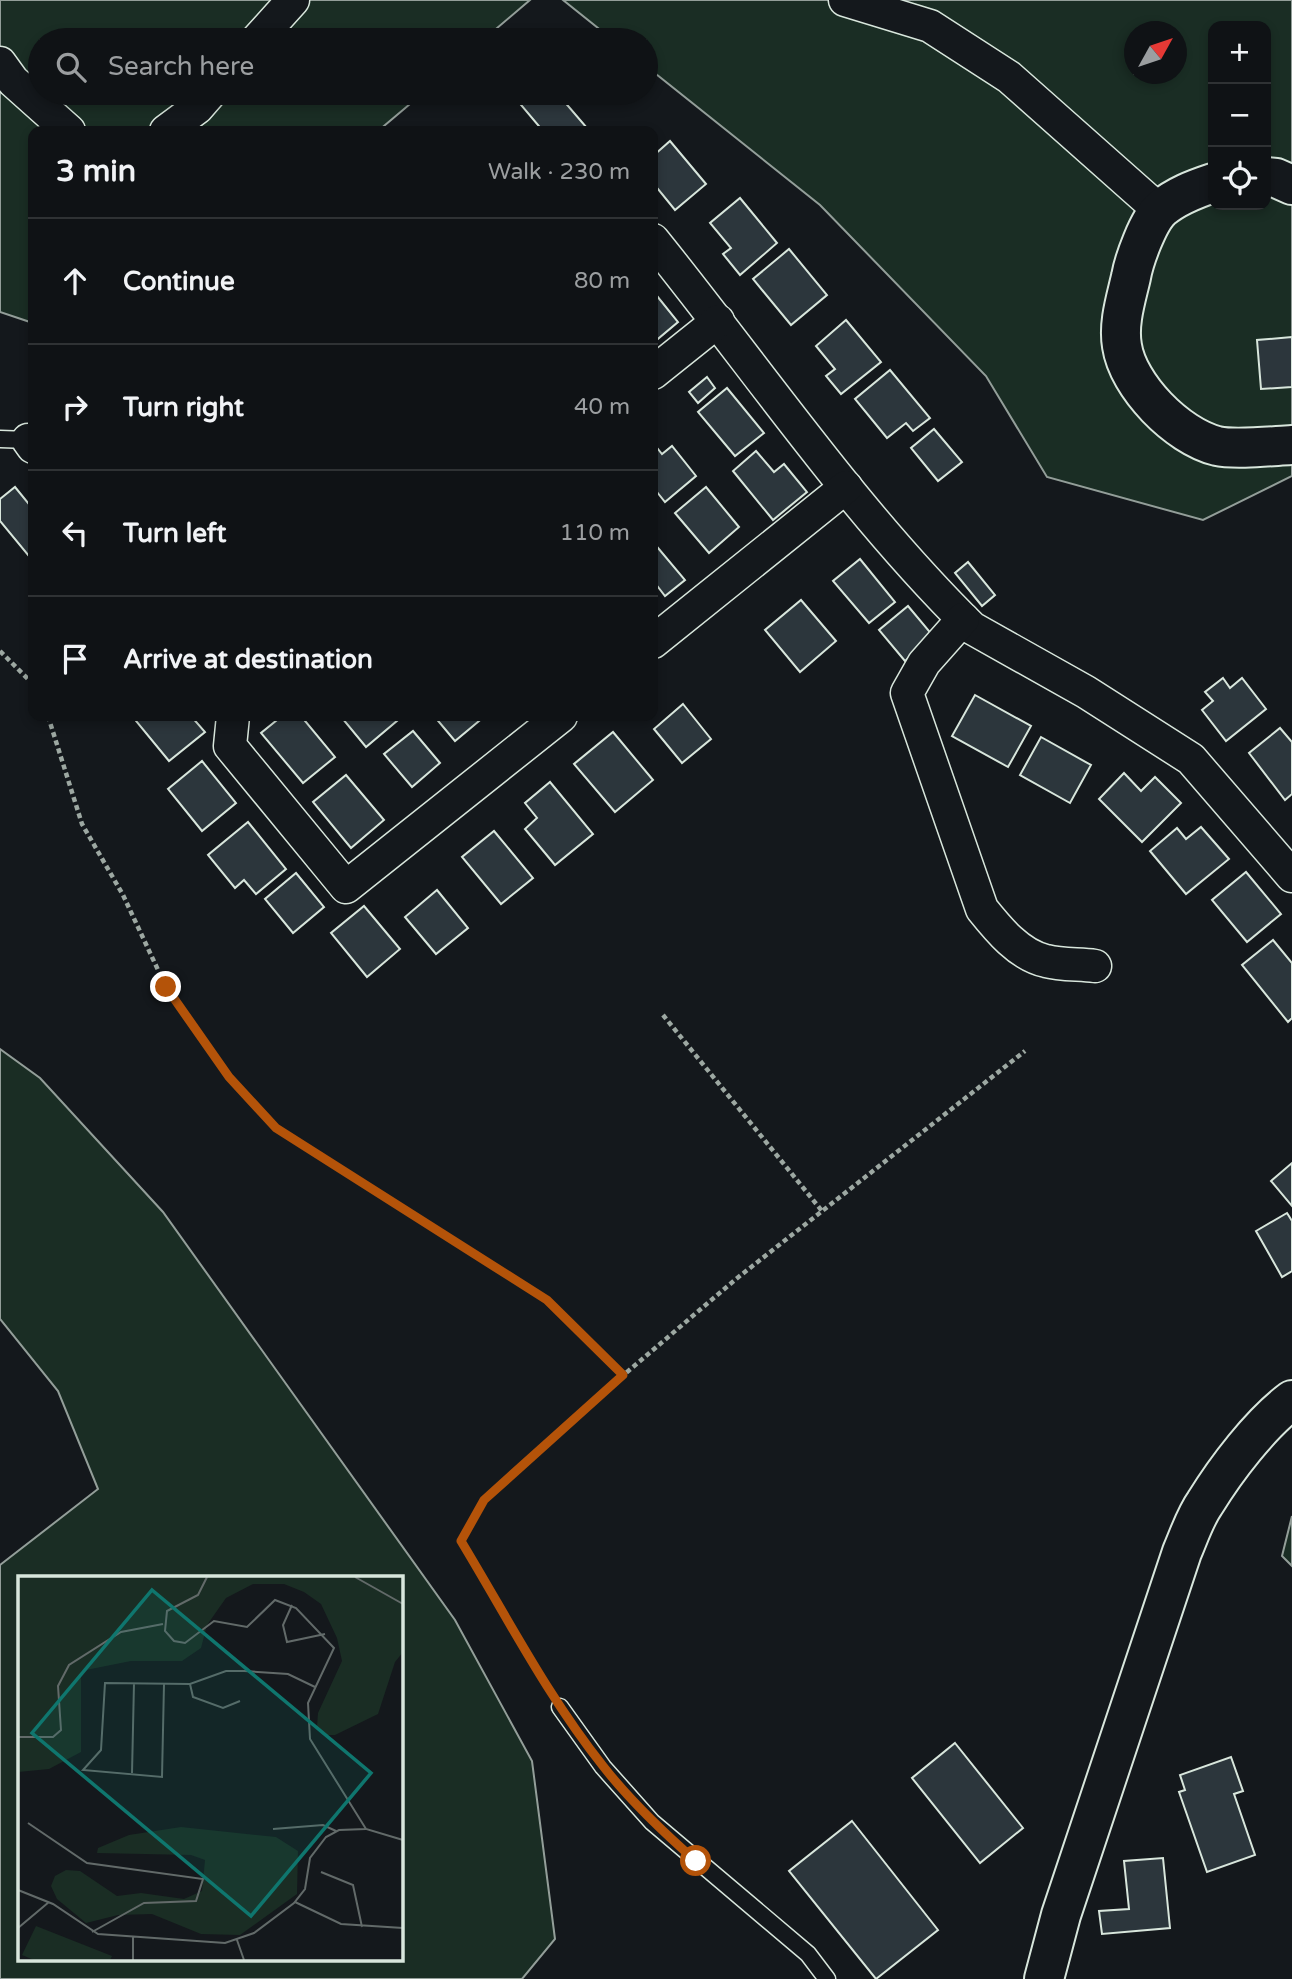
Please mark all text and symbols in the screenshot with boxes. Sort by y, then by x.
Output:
north arrow [1124,21,1187,84]
map controls [1208,21,1271,210]
button: + [1208,21,1271,84]
search box [28,28,658,105]
icon: search [52,48,90,86]
text: Search here [108,51,254,82]
button: − [1208,84,1271,147]
button: locate [1208,147,1271,210]
text: 3 min [56,153,136,190]
text: Walk · 230 m [488,158,630,186]
icon: ahead [56,262,94,300]
text: Continue [123,266,235,297]
text: 80 m [574,267,630,295]
icon: right [56,388,94,426]
text: Turn right [123,392,244,423]
text: 40 m [574,393,630,421]
icon: left [56,514,94,552]
text: Turn left [123,518,226,549]
text: 110 m [560,519,630,547]
icon: arrive [56,640,94,678]
text: Arrive at destination [123,644,373,675]
route end [150,971,181,1002]
inset map [18,1576,402,1962]
route start [680,1845,711,1876]

